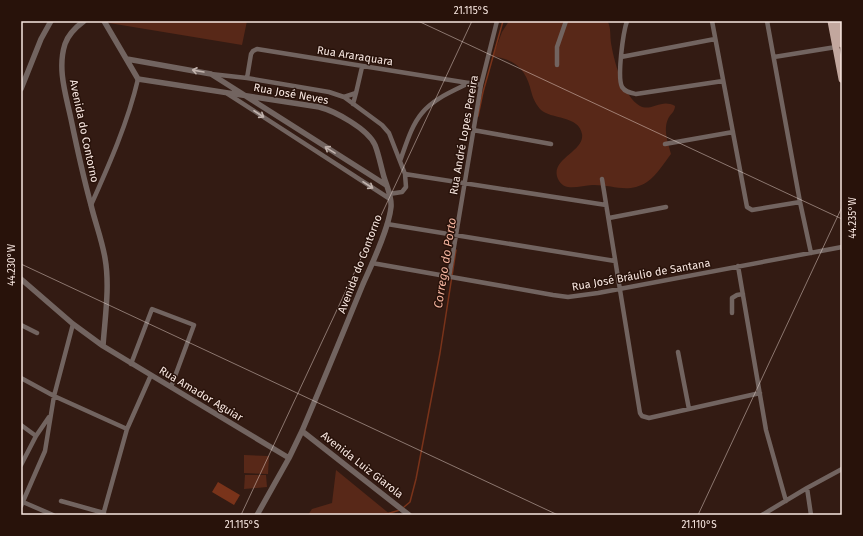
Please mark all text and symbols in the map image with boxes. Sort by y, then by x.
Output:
text: 21.115°S [454,5,489,17]
street label: Rua Araraquara [316,44,394,68]
one-way arrow [192,67,205,75]
street label: Rua André Lopes Pereira [447,74,481,196]
street label: Avenida do Contorno [67,78,101,184]
street label: Rua José Neves [253,81,329,107]
one-way arrow [254,110,265,118]
one-way arrow [324,145,336,153]
one-way arrow [363,181,374,189]
text: 44.235°W [847,197,859,239]
street label: Avenida do Contorno [335,213,385,315]
water label: Corrego do Porto [431,217,459,309]
text: 44.230°W [6,243,18,286]
street label: Rua José Bráulio de Santana [571,256,711,294]
street label: Rua Amador Aguiar [157,364,246,425]
street label: Avenida Luiz Giarola [318,429,406,501]
text: 21.115°S [225,519,260,531]
text: 21.110°S [681,519,717,531]

